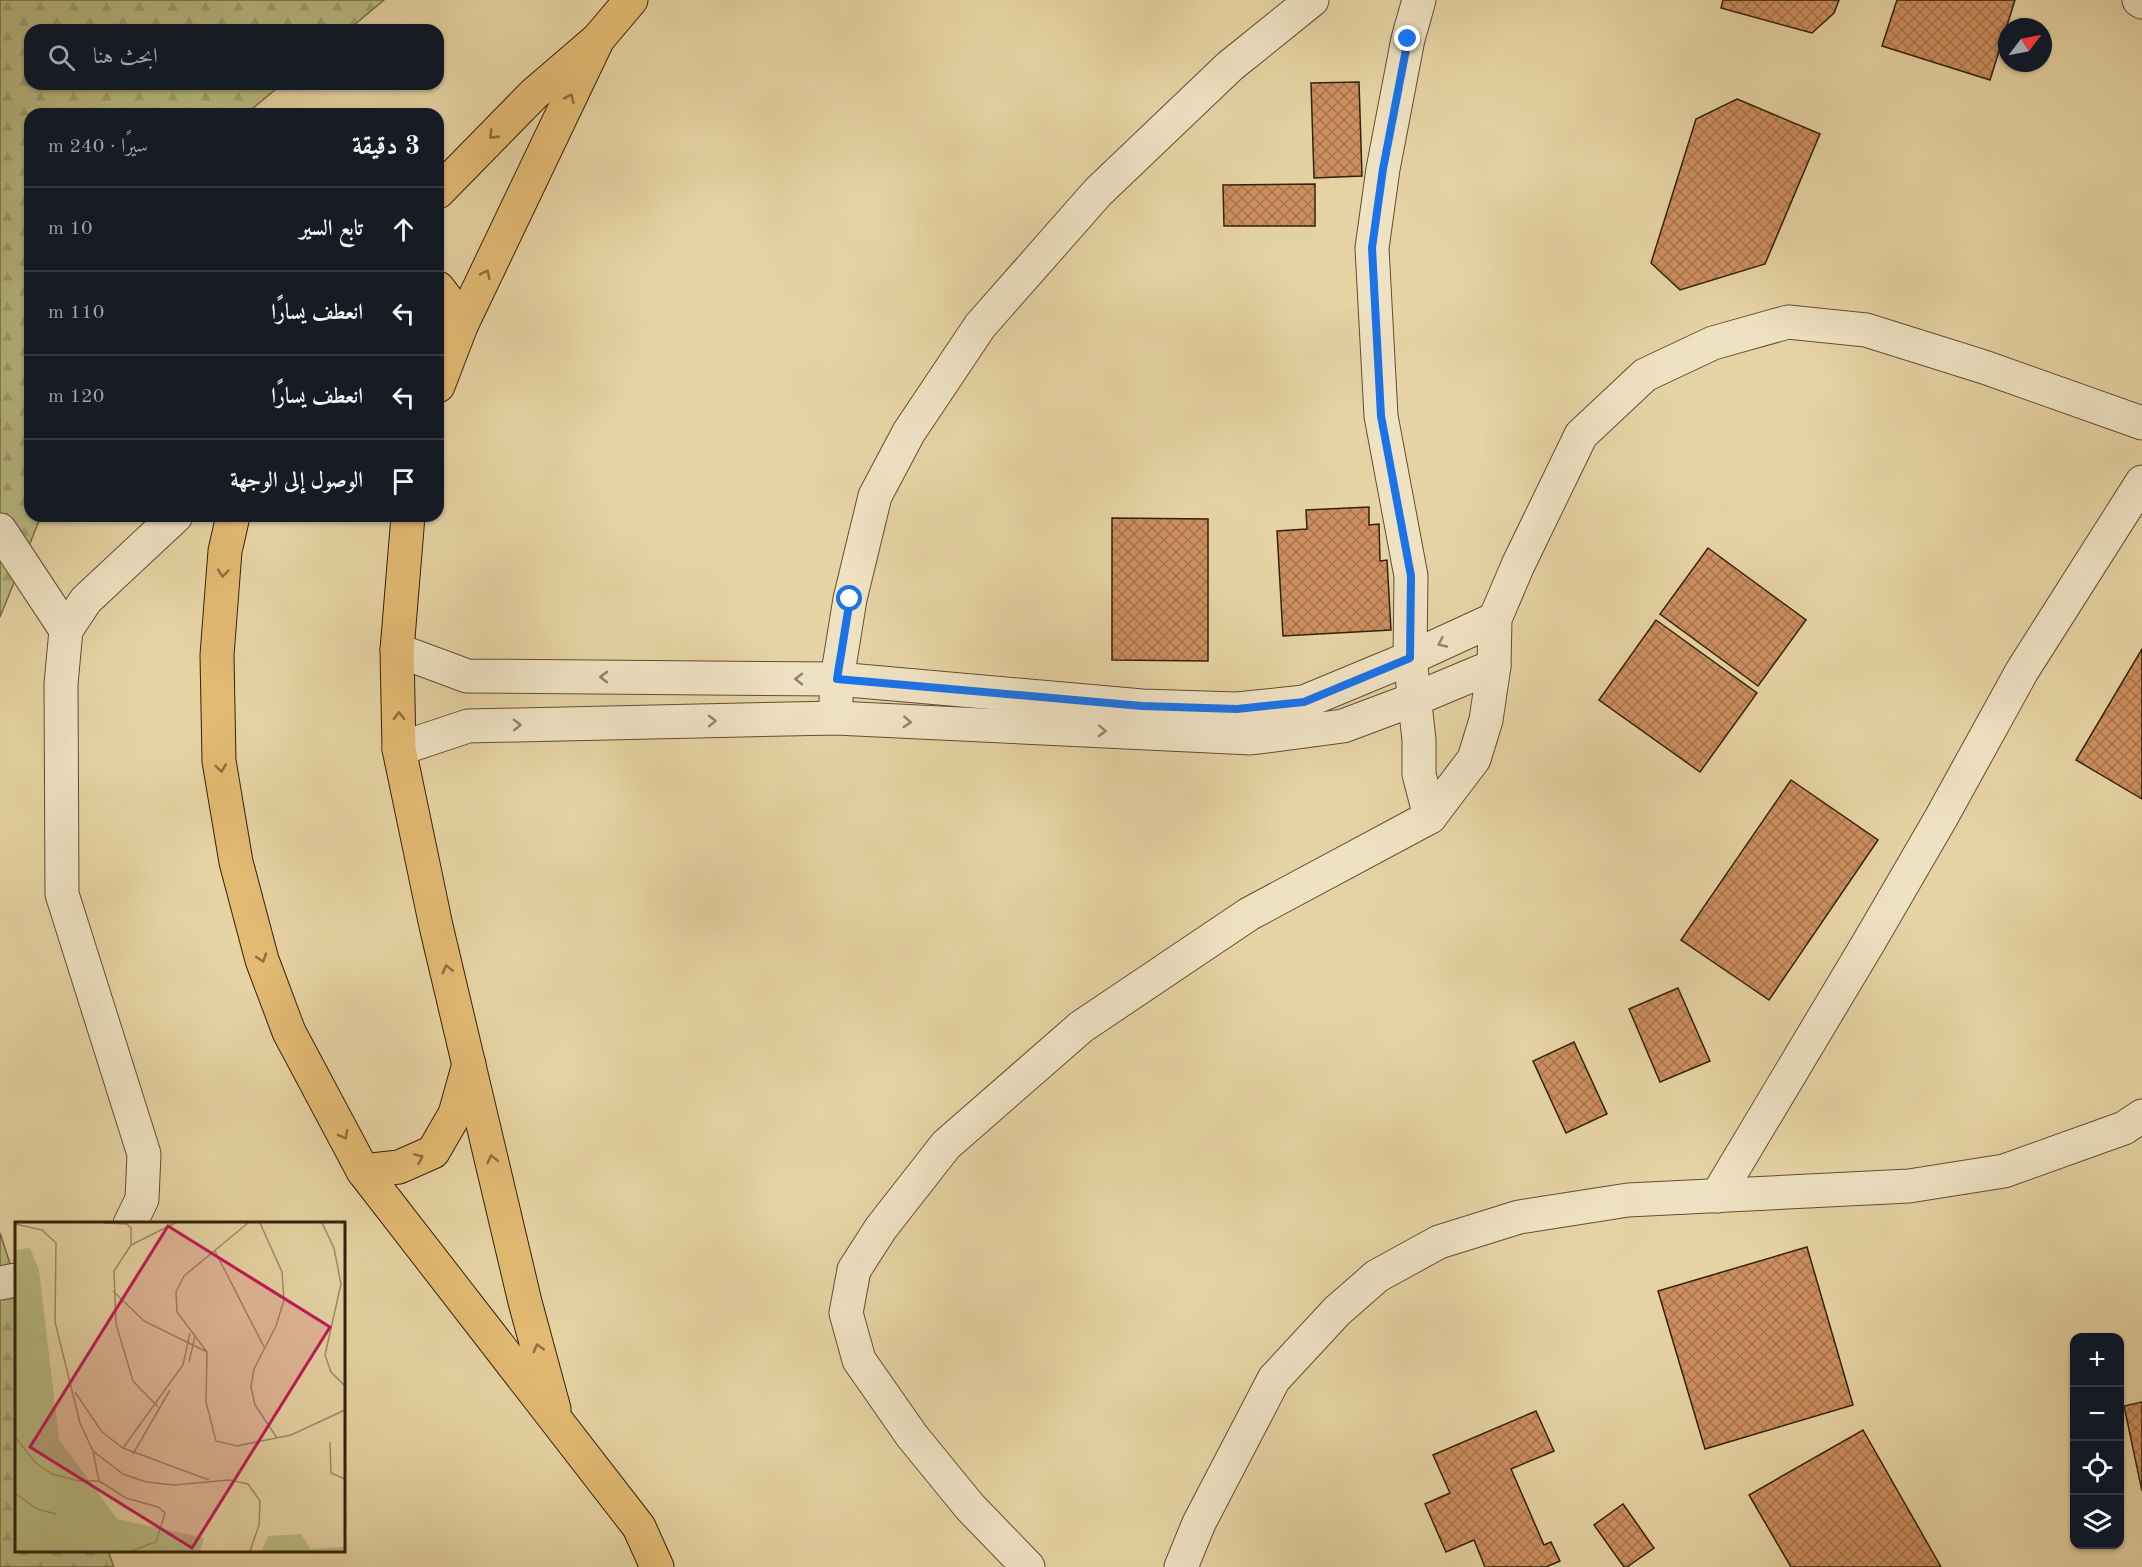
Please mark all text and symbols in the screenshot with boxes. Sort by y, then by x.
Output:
north arrow [1998,18,2052,72]
search box [24,24,444,90]
route end [1394,25,1420,51]
icon: search [45,41,78,74]
text: ابحث هنا [93,46,158,68]
one-way arrow [562,94,574,105]
one-way arrow [489,128,500,138]
text: 3 دقيقة [352,134,420,160]
text: سيرًا · 240 m [48,137,148,157]
icon: ahead [387,213,420,246]
text: تابع السير [299,218,363,240]
text: 10 m [48,219,93,239]
one-way arrow [478,270,490,281]
icon: left [387,297,420,330]
text: انعطف يسارًا [271,302,363,324]
text: 110 m [48,303,104,323]
icon: left [387,381,420,414]
text: انعطف يسارًا [271,386,363,408]
text: 120 m [48,387,104,407]
icon: arrive [387,465,420,498]
text: الوصول إلى الوجهة [230,470,363,492]
one-way arrow [217,569,230,578]
route start [836,585,862,611]
one-way arrow [1438,636,1449,648]
one-way arrow [599,671,608,683]
one-way arrow [794,673,803,685]
one-way arrow [392,712,405,721]
one-way arrow [707,714,716,727]
one-way arrow [902,715,911,728]
one-way arrow [513,718,522,731]
one-way arrow [1097,725,1106,738]
one-way arrow [214,763,226,773]
one-way arrow [255,952,267,963]
one-way arrow [441,964,454,974]
one-way arrow [337,1129,348,1139]
one-way arrow [413,1153,424,1165]
one-way arrow [486,1154,499,1164]
inset map [15,1222,345,1552]
map controls [2070,1333,2124,1549]
button: + [2070,1333,2124,1387]
one-way arrow [532,1343,545,1353]
button: − [2070,1387,2124,1441]
button: locate [2070,1441,2124,1495]
button: layers [2070,1495,2124,1549]

